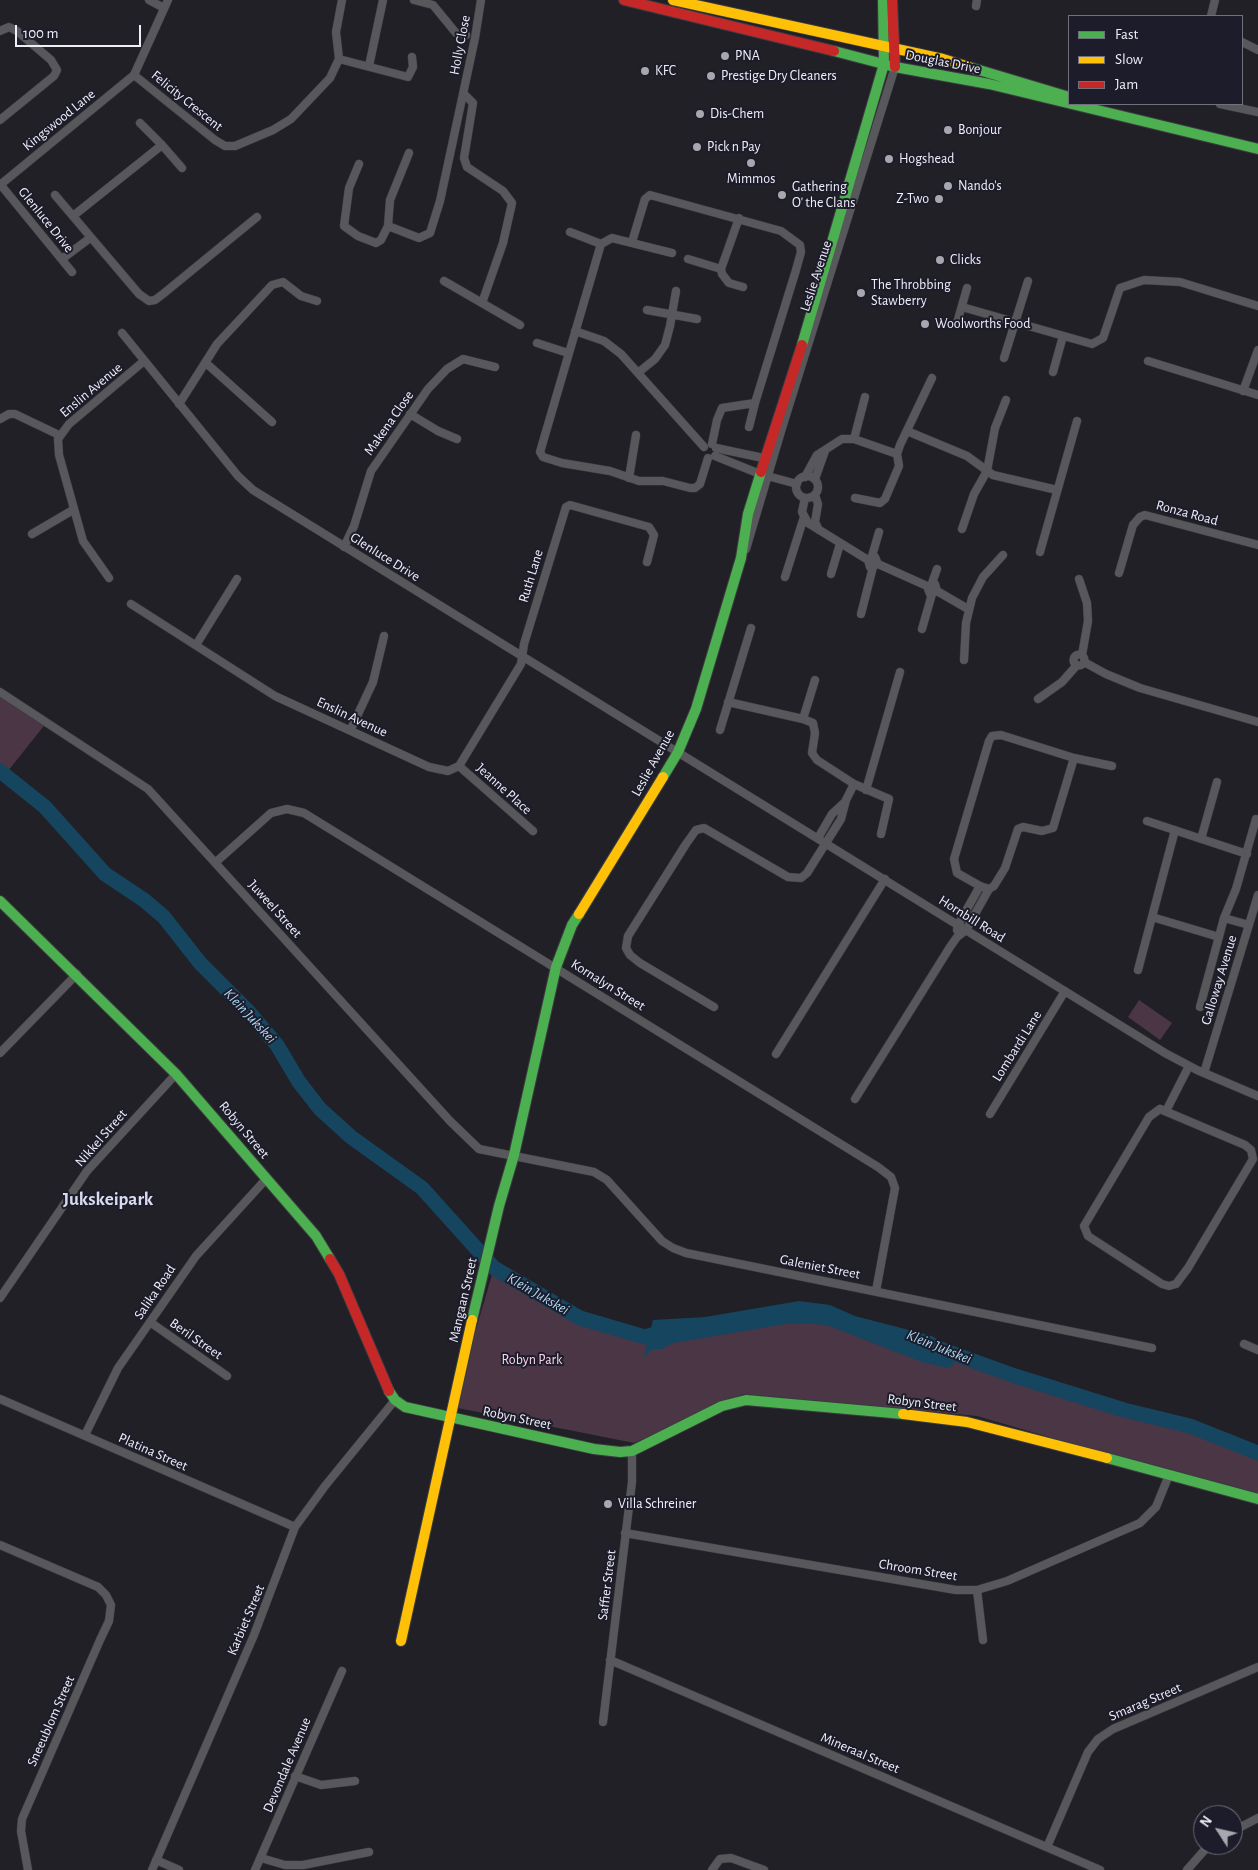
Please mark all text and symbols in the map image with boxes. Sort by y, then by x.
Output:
street label: Holly Close [446,14,474,76]
scale bar [18,15,144,47]
legend [1068,15,1243,105]
text: 100 m [23,26,58,41]
text: Fast [1115,27,1138,42]
street label: Douglas Drive [904,46,982,78]
place label: PNA [735,48,760,64]
marker: PNA [719,50,731,62]
text: Slow [1115,52,1143,67]
place label: KFC [655,63,676,79]
marker: KFC [639,65,651,77]
street label: Felicity Crescent [148,67,226,135]
place label: Prestige Dry Cleaners [721,68,837,84]
marker: Prestige Dry Cleaners [705,70,717,82]
text: Jam [1115,77,1138,92]
street label: Kingswood Lane [19,86,99,154]
place label: Dis-Chem [710,106,764,122]
marker: Dis-Chem [694,108,706,120]
place label: Bonjour [958,122,1001,138]
marker: Bonjour [942,124,954,136]
place label: Pick n Pay [707,139,760,155]
marker: Pick n Pay [691,141,703,153]
place label: Hogshead [899,151,955,167]
marker: Hogshead [883,153,895,165]
marker: Mimmos [745,157,757,169]
place label: Mimmos [727,171,775,187]
place label: Nando's [958,178,1002,194]
place label: Gathering O' the Clans [792,179,855,212]
marker: Nando's [942,180,954,192]
street label: Glenluce Drive [15,184,77,256]
marker: Gathering O' the Clans [776,189,788,201]
place label: Z-Two [896,191,929,207]
marker: Z-Two [933,193,945,205]
street label: Leslie Avenue [797,238,835,314]
place label: Clicks [950,252,981,268]
marker: Clicks [934,254,946,266]
place label: The Throbbing Stawberry [871,277,951,310]
marker: The Throbbing Stawberry [855,287,867,299]
place label: Woolworths Food [935,316,1030,332]
marker: Woolworths Food [919,318,931,330]
street label: Enslin Avenue [56,359,126,421]
street label: Makena Close [361,387,417,459]
street label: Ronza Road [1154,497,1220,529]
street label: Glenluce Drive [347,529,423,585]
street label: Ruth Lane [515,547,547,605]
street label: Enslin Avenue [314,693,390,741]
street label: Leslie Avenue [628,727,678,799]
street label: Jeanne Place [473,760,535,818]
street label: Juweel Street [245,877,305,941]
street label: Hornbill Road [936,892,1008,946]
street label: Galloway Avenue [1197,933,1241,1027]
street label: Kornalyn Street [568,956,648,1014]
water label: Klein Jukskei [220,985,280,1047]
street label: Lombardi Lane [989,1007,1045,1085]
street label: Robyn Street [215,1098,273,1162]
street label: Nikkel Street [71,1106,131,1170]
district label: Jukskeipark [63,1188,153,1210]
street label: Galeniet Street [778,1251,862,1283]
street label: Mangaan Street [445,1256,481,1344]
street label: Salika Road [131,1261,179,1323]
water label: Klein Jukskei [504,1269,572,1319]
street label: Beril Street [166,1315,226,1363]
water label: Klein Jukskei [904,1326,974,1368]
park label: Robyn Park [502,1352,562,1368]
street label: Robyn Street [886,1390,958,1416]
street label: Robyn Street [481,1403,553,1433]
street label: Platina Street [116,1429,190,1475]
place label: Villa Schreiner [618,1496,696,1512]
marker: Villa Schreiner [602,1498,614,1510]
street label: Saffier Street [594,1549,620,1621]
street label: Chroom Street [878,1556,958,1584]
street label: Karbiet Street [224,1582,268,1658]
street label: Sneeublom Street [23,1673,79,1769]
street label: Smarag Street [1106,1679,1184,1725]
street label: Devondale Avenue [259,1715,315,1815]
street label: Mineraal Street [818,1729,902,1777]
north arrow [1193,1805,1243,1855]
text: N [1198,1814,1215,1830]

